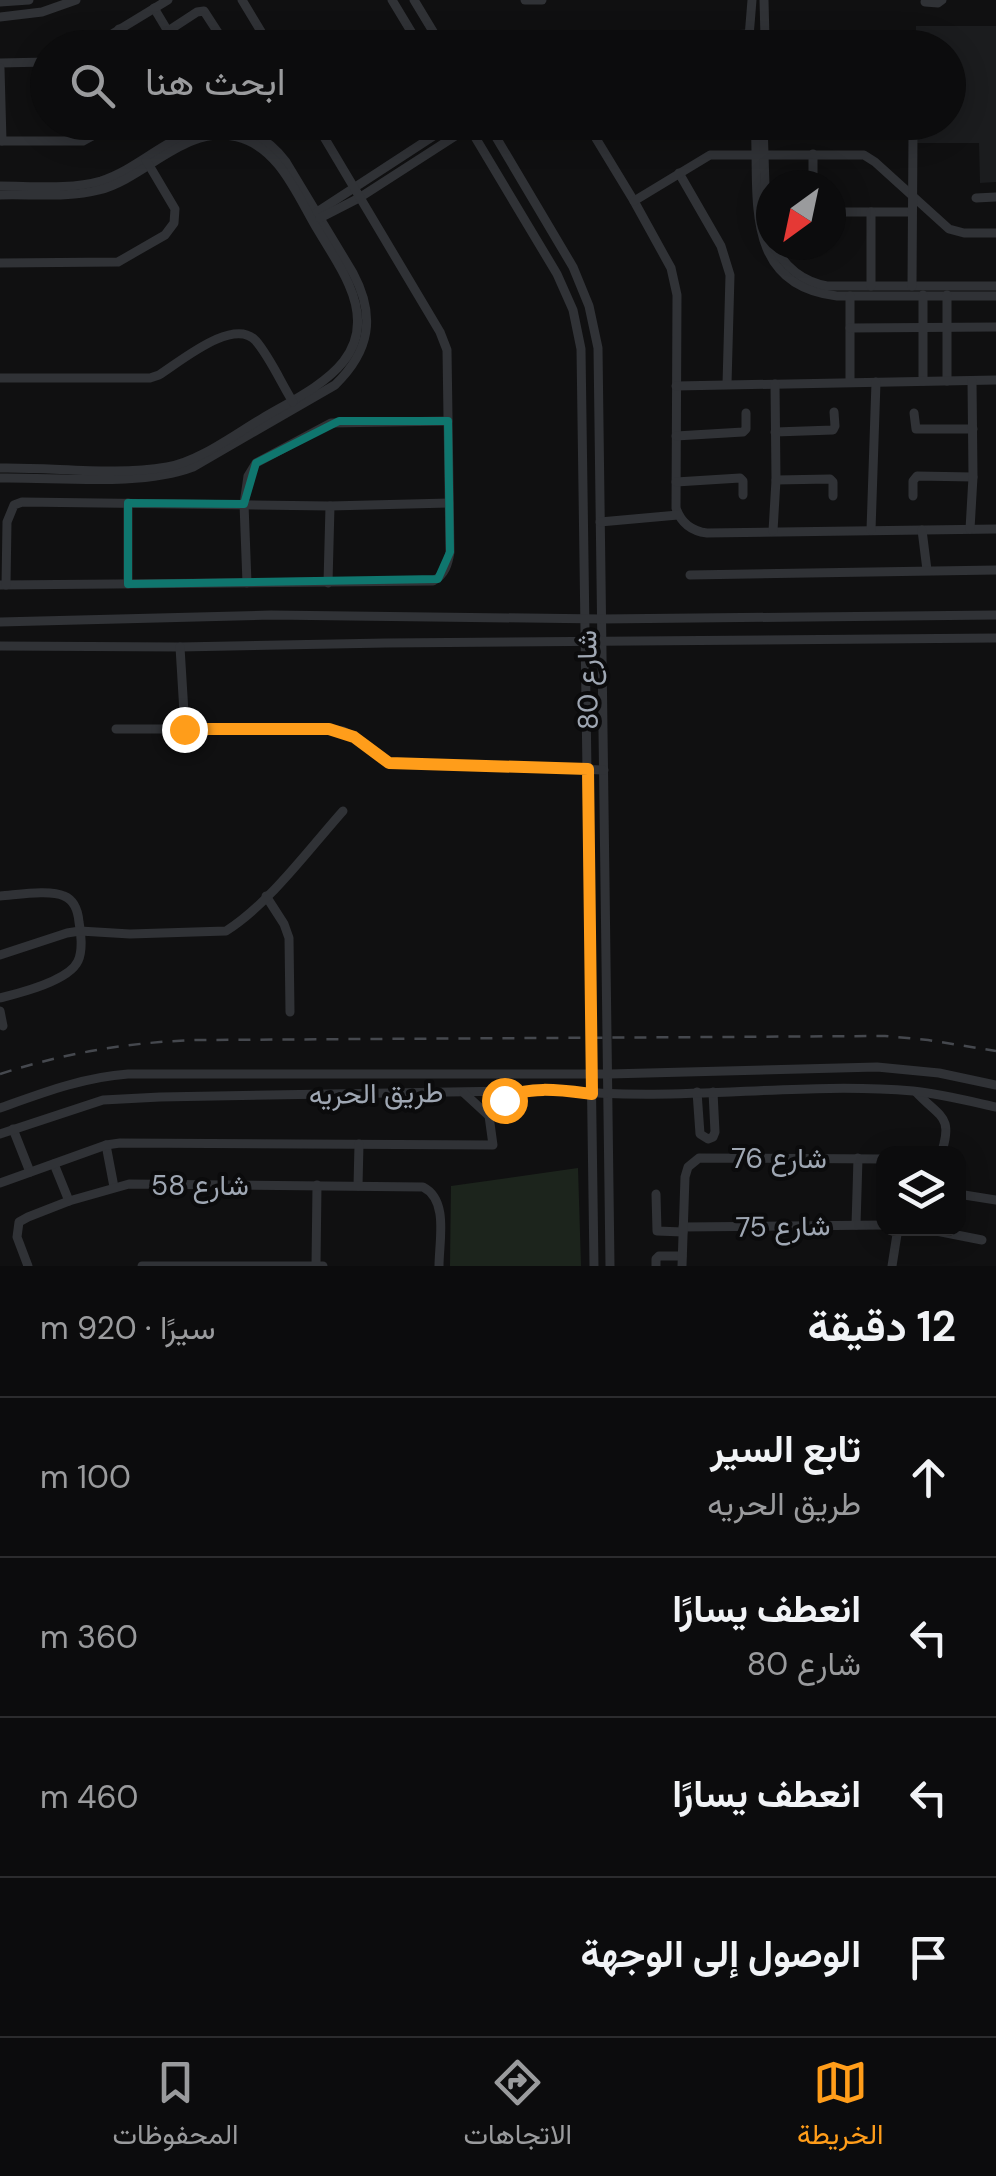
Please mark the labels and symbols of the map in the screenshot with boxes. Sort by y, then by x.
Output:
north arrow [756,170,846,260]
street label: شارع 80 [568,630,607,730]
route end [162,707,208,753]
street label: طريق الحريه [308,1074,444,1113]
route start [482,1078,528,1124]
street label: شارع 76 [731,1140,827,1177]
street label: شارع 58 [151,1167,249,1204]
street label: شارع 75 [735,1207,831,1246]

